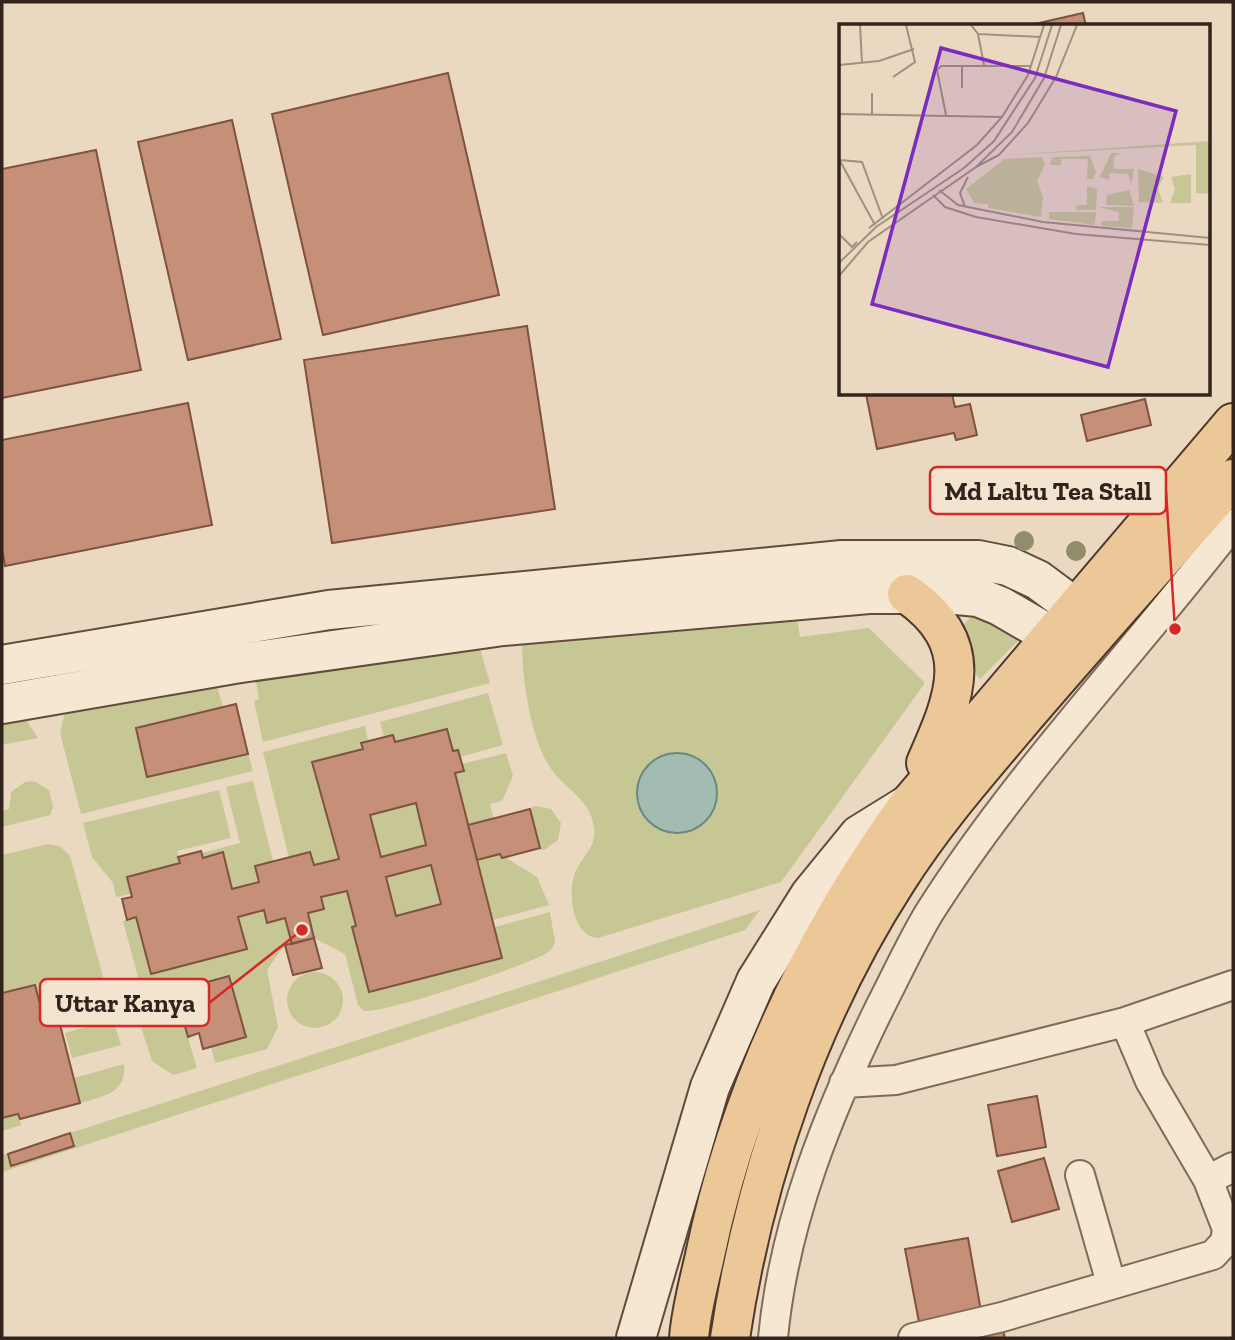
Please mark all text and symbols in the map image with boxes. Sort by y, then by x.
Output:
inset map [839,24,1210,396]
callout: Md Laltu Tea Stall [930,467,1166,514]
text: Md Laltu Tea Stall [944,475,1152,507]
callout: Uttar Kanya [40,979,209,1026]
text: Uttar Kanya [55,987,195,1019]

